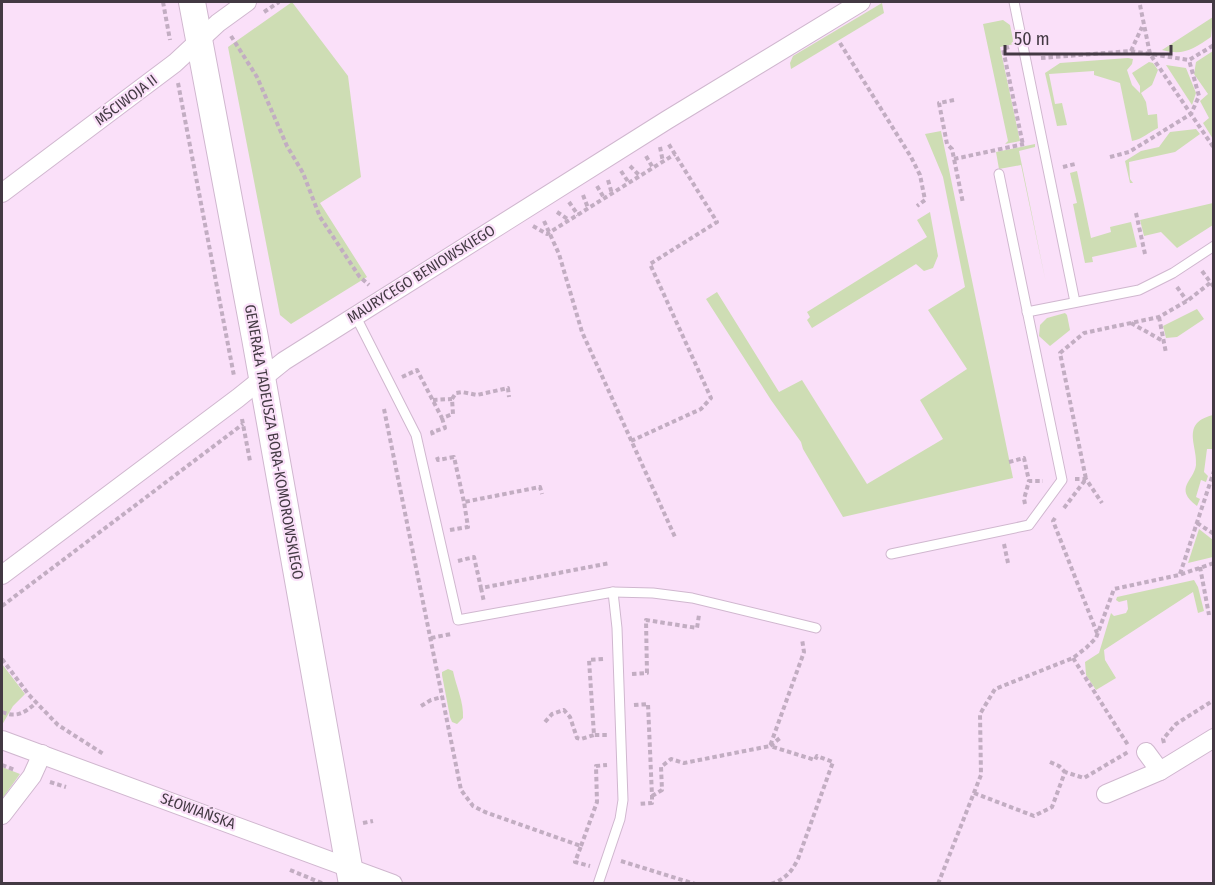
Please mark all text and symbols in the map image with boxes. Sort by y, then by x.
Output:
scale bar [1005,18,1172,56]
text: 50 m [1014,28,1050,50]
street label: MŚCIWOJA II [91,71,161,129]
street label: MAURYCEGO BENIOWSKIEGO [344,221,498,327]
street label: GENERAŁA TADEUSZA BORA-KOMOROWSKIEGO [241,303,307,581]
street label: SŁOWIAŃSKA [158,789,238,833]

